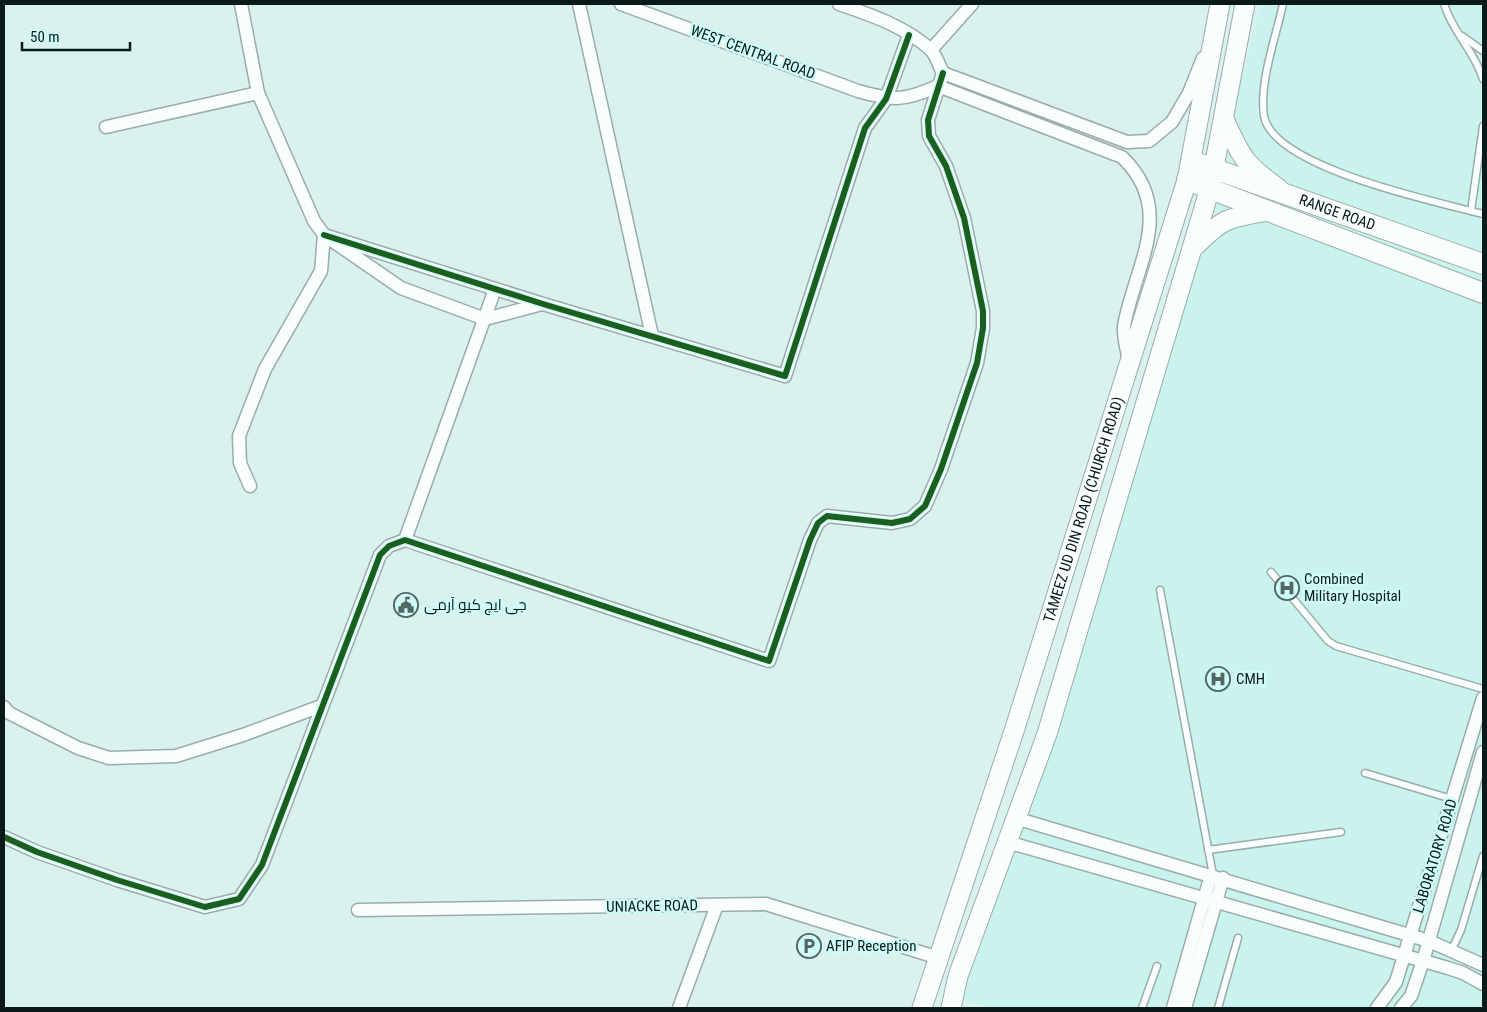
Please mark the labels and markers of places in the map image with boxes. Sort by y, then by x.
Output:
place label: Combined Military Hospital [1304,570,1401,605]
hospital icon: Combined Military Hospital [1274,575,1300,601]
public building icon: جی ایچ کیو آرمی [393,592,419,618]
place label: جی ایچ کیو آرمی [424,596,527,616]
hospital icon: CMH [1205,666,1231,692]
place label: CMH [1236,670,1265,688]
parking icon: AFIP Reception [796,933,822,959]
place label: AFIP Reception [826,937,916,955]

